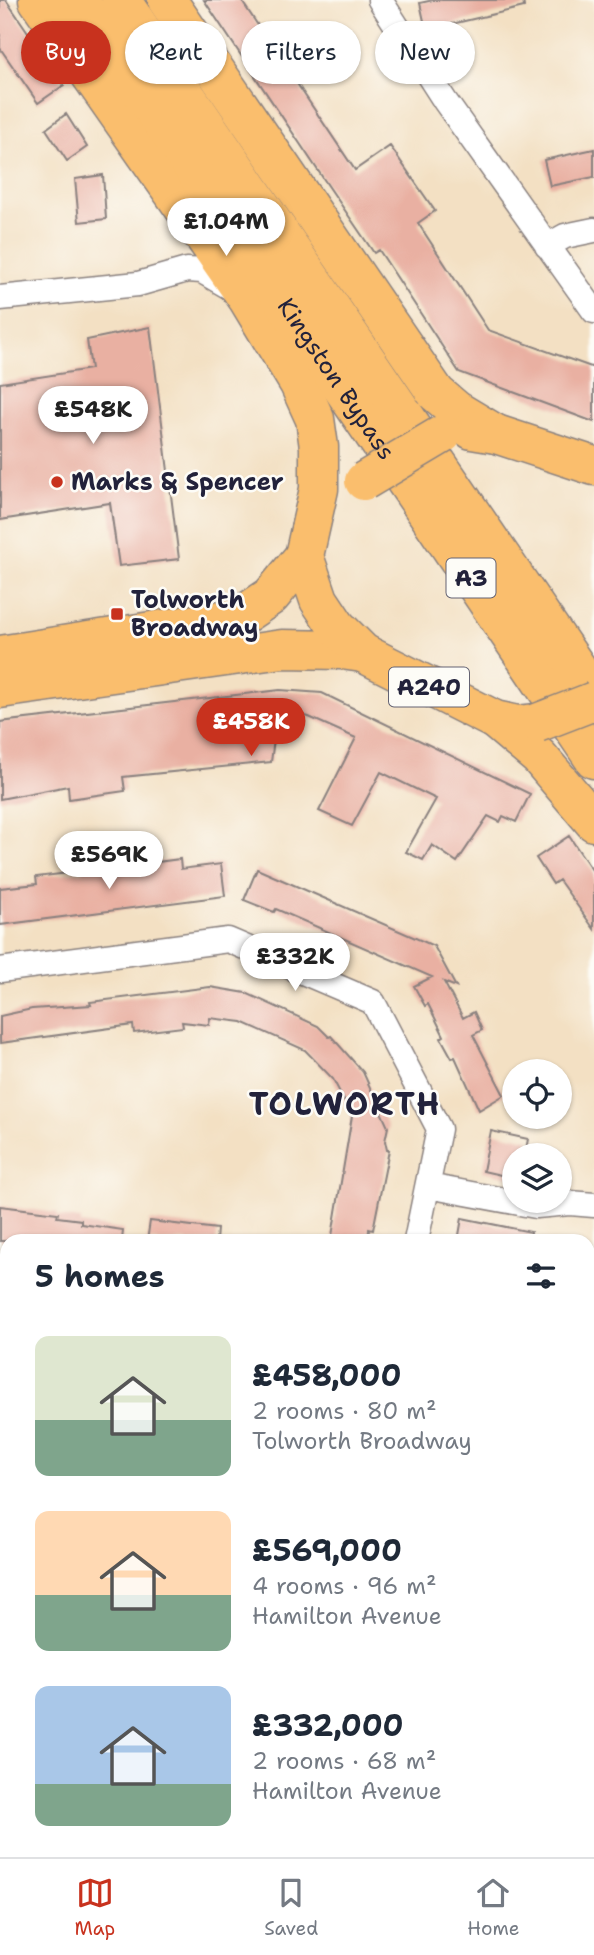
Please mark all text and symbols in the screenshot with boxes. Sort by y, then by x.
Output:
chip: Buy [21,21,111,84]
chip: Rent [125,21,227,84]
chip: Filters [241,21,361,84]
chip: New [375,21,475,84]
pin: £1.04M [169,198,283,258]
text: £1.04M [183,206,269,236]
street label: Kingston Bypass [270,292,402,466]
pin: £548K [44,386,142,446]
text: £548K [54,394,132,424]
place label: Marks & Spencer [71,466,284,498]
marker: Marks & Spencer [49,474,65,490]
road number: A3 [447,558,496,598]
place label: Tolworth Broadway [131,584,259,644]
marker: Tolworth Broadway [109,606,125,622]
road number: A240 [389,667,469,706]
pin: £458K [202,698,300,758]
text: £458K [212,706,290,736]
pin: £569K [60,832,158,891]
text: £569K [70,839,148,869]
pin: £332K [246,934,344,993]
text: £332K [256,941,334,971]
map controls [502,1059,572,1213]
button: locate [502,1059,572,1129]
district label: TOLWORTH [249,1082,441,1125]
button: layers [502,1143,572,1213]
text: 5 homes [35,1256,165,1297]
icon: filters [522,1257,560,1295]
text: £458,000 [252,1355,401,1396]
icon: home [91,1364,175,1448]
text: 2 rooms · 80 m² [252,1396,437,1426]
text: Tolworth Broadway [252,1426,472,1456]
text: £569,000 [252,1530,402,1571]
icon: home [91,1539,175,1623]
text: 4 rooms · 96 m² [252,1571,437,1601]
text: Hamilton Avenue [252,1601,442,1631]
text: £332,000 [252,1705,404,1746]
icon: home [91,1714,175,1798]
text: 2 rooms · 68 m² [252,1746,436,1776]
text: Hamilton Avenue [252,1776,442,1806]
tab: Map [75,1874,115,1941]
tab: Saved [264,1874,318,1941]
tab: Home [467,1874,519,1941]

